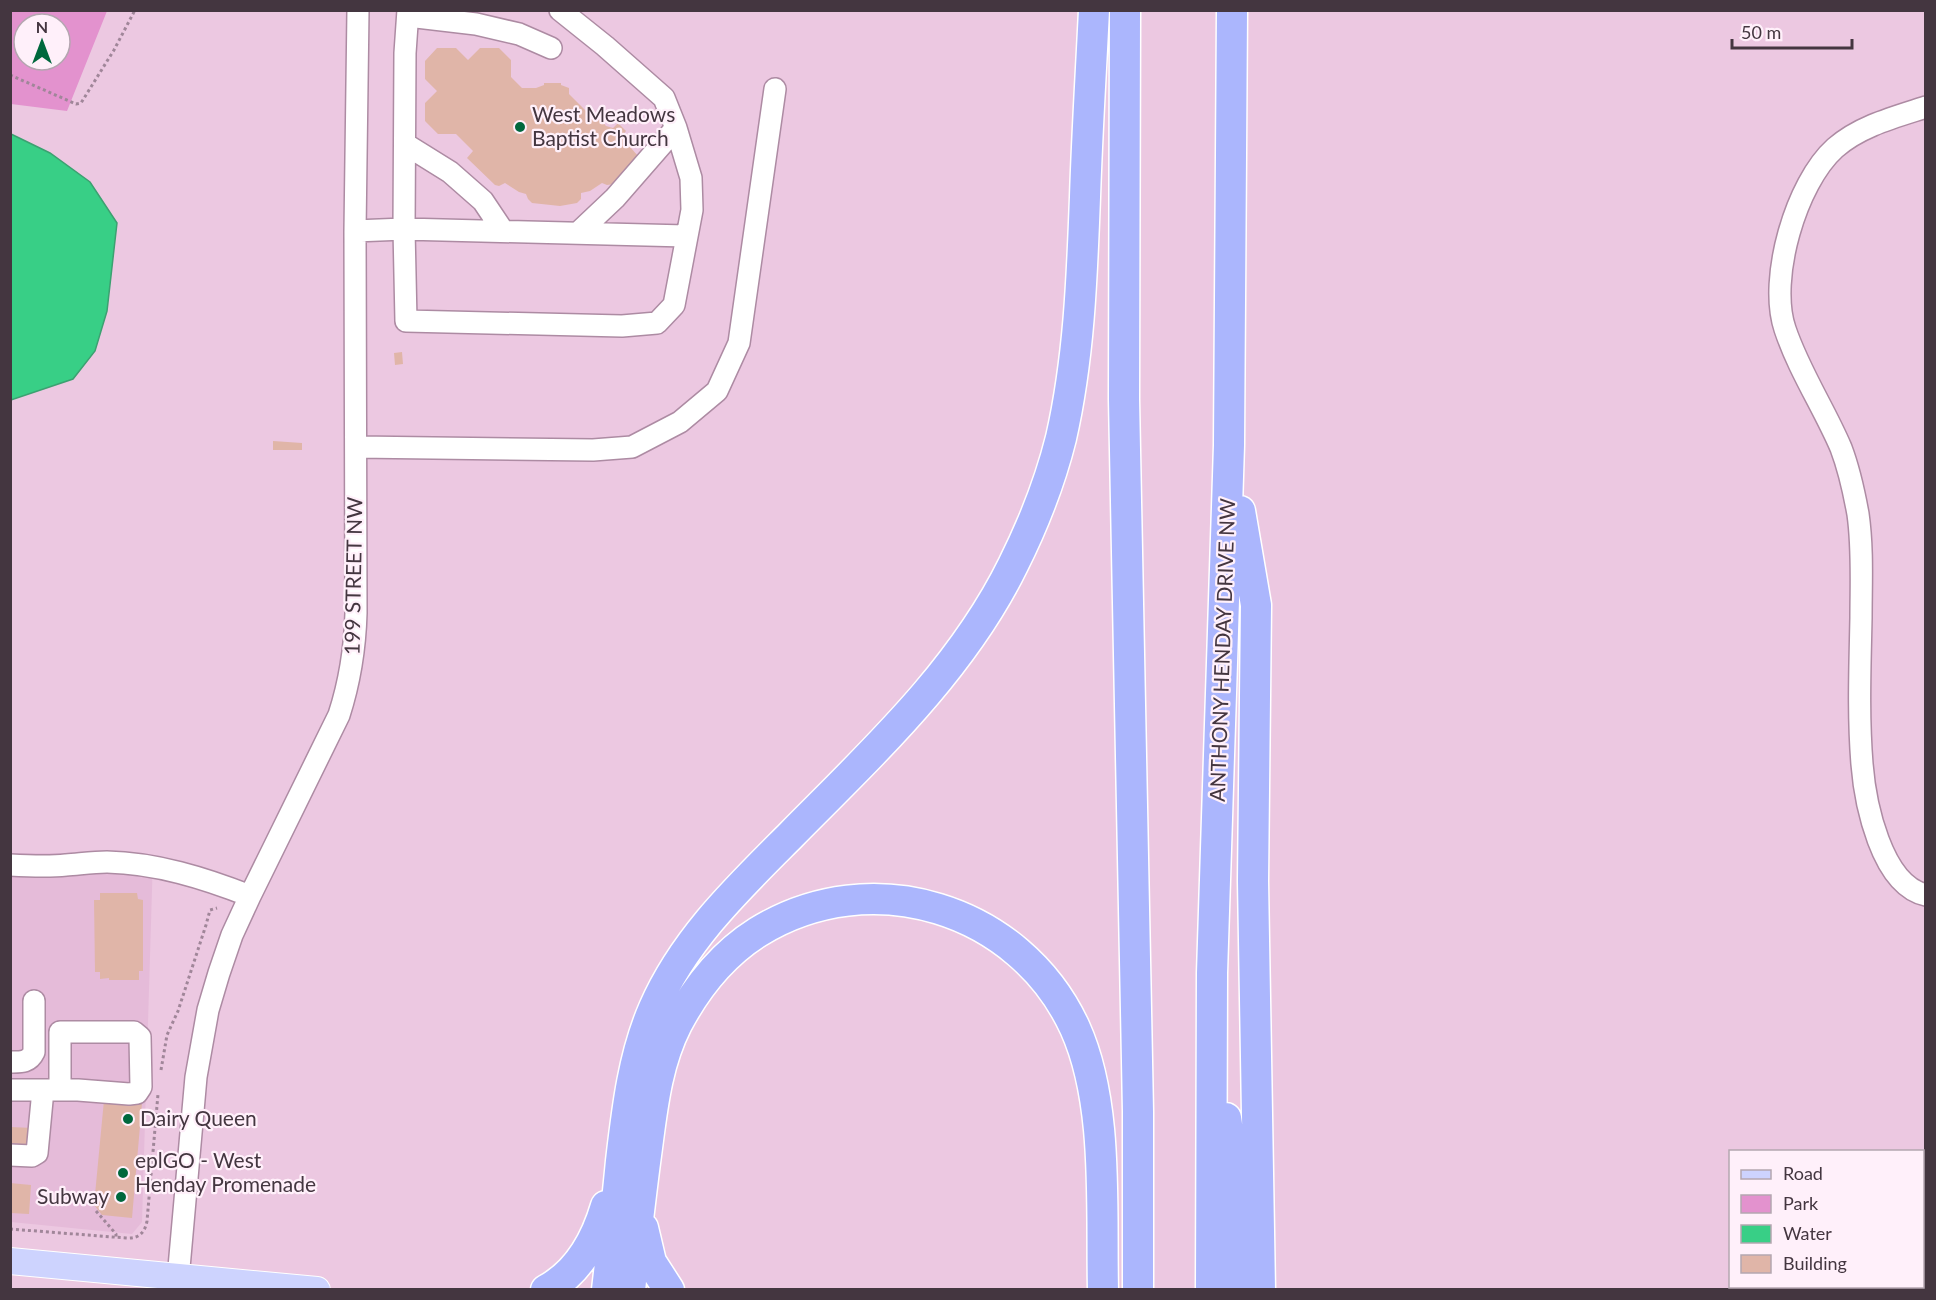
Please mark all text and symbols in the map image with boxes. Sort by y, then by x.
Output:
north arrow [12,12,72,72]
scale bar [1732,12,1852,50]
text: N [36,17,48,36]
text: 50 m [1741,21,1781,43]
place label: West Meadows Baptist Church [532,101,675,150]
marker: West Meadows Baptist Church [513,120,527,134]
street label: 199 STREET NW [339,496,366,655]
street label: ANTHONY HENDAY DRIVE NW [1204,497,1239,802]
place label: Dairy Queen [140,1105,257,1130]
marker: Dairy Queen [121,1112,135,1126]
place label: eplGO - West Henday Promenade [135,1147,316,1196]
legend [1729,1150,1924,1288]
text: Road [1783,1162,1823,1184]
marker: eplGO - West Henday Promenade [116,1166,130,1180]
place label: Subway [37,1183,109,1208]
marker: Subway [114,1190,128,1204]
text: Park [1783,1192,1819,1214]
text: Water [1783,1222,1832,1244]
text: Building [1783,1252,1847,1274]

